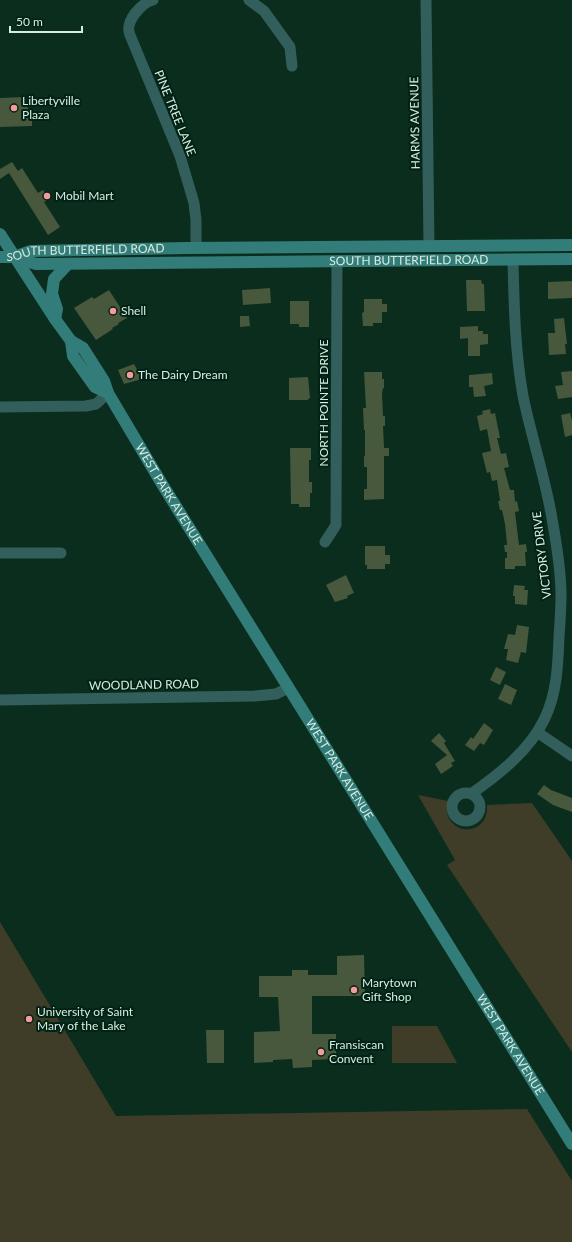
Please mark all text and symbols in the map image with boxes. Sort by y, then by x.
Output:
scale bar [10,8,82,34]
text: 50 m [16,14,43,29]
street label: PINE TREE LANE [151,68,200,158]
street label: HARMS AVENUE [406,77,423,169]
place label: Libertyville Plaza [22,93,80,122]
marker: Libertyville Plaza [9,103,19,113]
place label: Mobil Mart [55,188,115,203]
marker: Mobil Mart [42,191,52,201]
street label: SOUTH BUTTERFIELD ROAD [6,240,165,264]
street label: SOUTH BUTTERFIELD ROAD [329,252,489,268]
place label: Shell [121,303,146,318]
marker: Shell [108,306,118,316]
street label: NORTH POINTE DRIVE [316,340,331,466]
place label: The Dairy Dream [138,367,228,382]
marker: The Dairy Dream [125,370,135,380]
street label: WEST PARK AVENUE [133,440,206,547]
street label: VICTORY DRIVE [529,510,554,600]
street label: WOODLAND ROAD [89,676,199,693]
street label: WEST PARK AVENUE [303,716,377,823]
place label: Marytown Gift Shop [362,975,417,1004]
marker: Marytown Gift Shop [349,985,359,995]
street label: WEST PARK AVENUE [474,991,548,1098]
place label: University of Saint Mary of the Lake [37,1004,134,1033]
marker: University of Saint Mary of the Lake [24,1014,34,1024]
place label: Fransiscan Convent [329,1037,384,1066]
marker: Fransiscan Convent [316,1047,326,1057]

